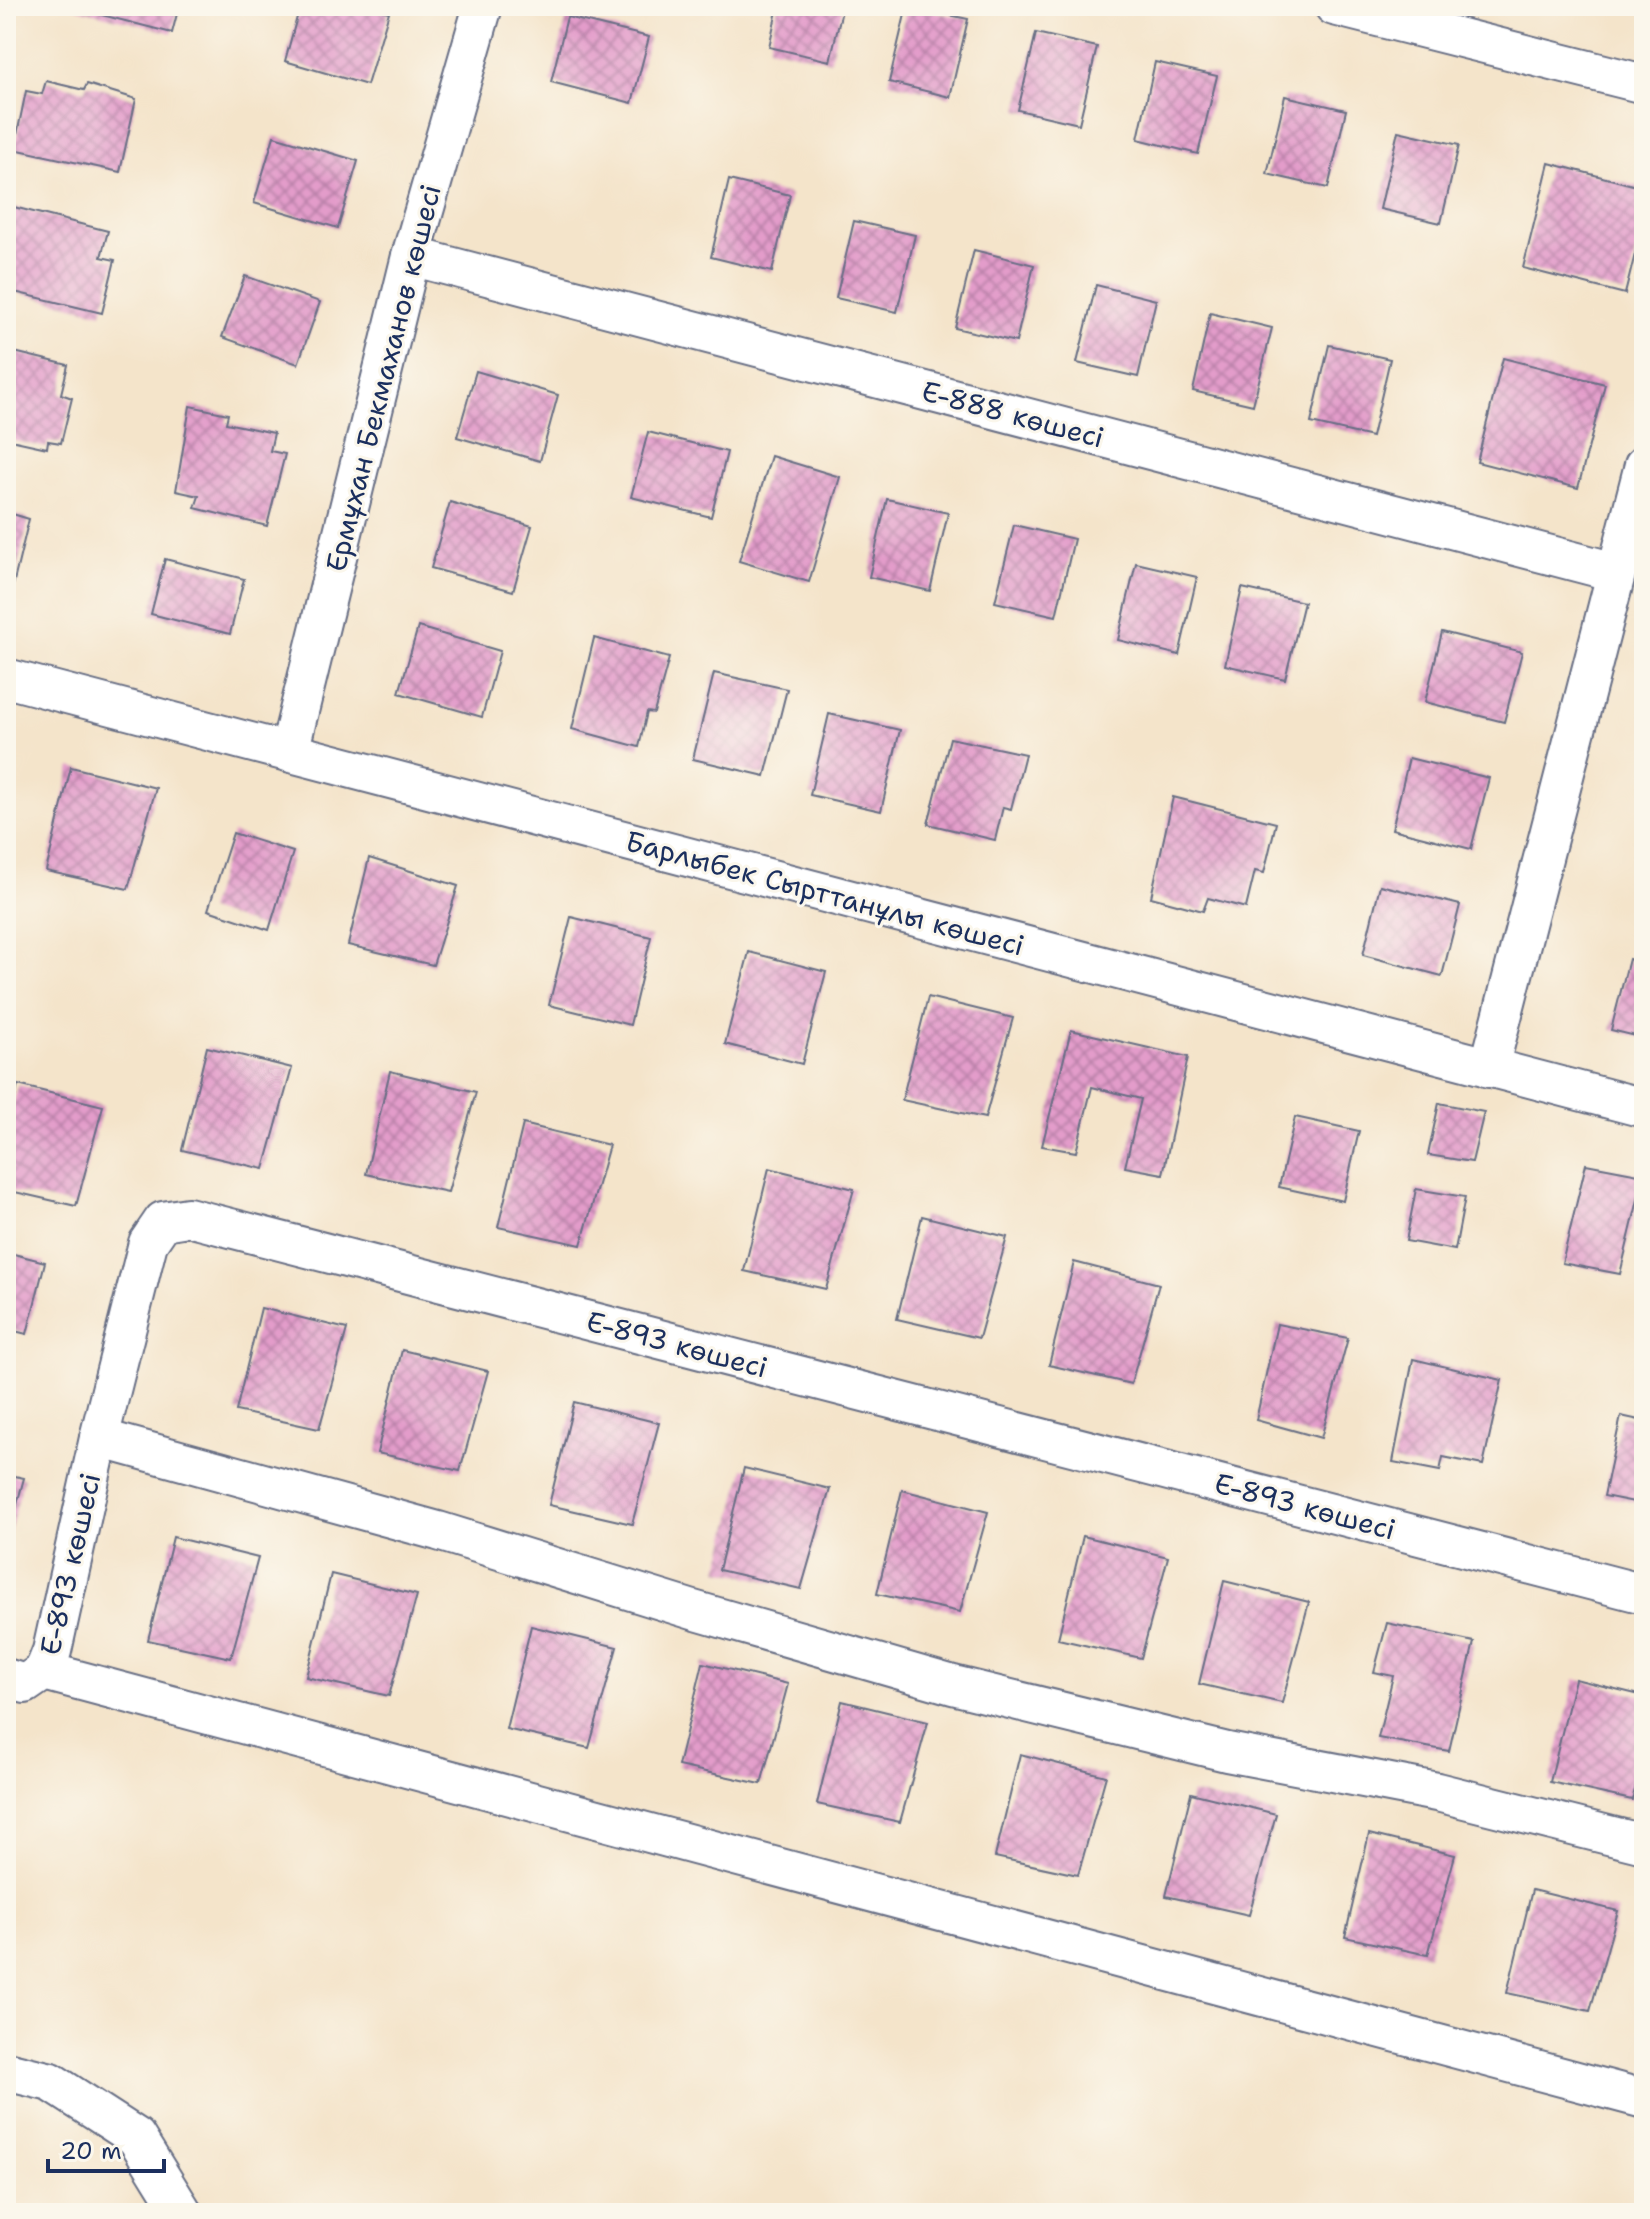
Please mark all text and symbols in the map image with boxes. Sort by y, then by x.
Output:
street label: Ермұхан Бекмаханов көшесі [316,180,450,576]
street label: Е-888 көшесі [918,371,1108,457]
street label: Барлыбек Сырттанұлы көшесі [621,821,1029,965]
street label: Е-893 көшесі [582,1302,772,1386]
street label: Е-893 көшесі [1210,1464,1400,1548]
street label: Е-893 көшесі [31,1469,109,1659]
scale bar [48,2123,164,2173]
text: 20 m [60,2135,122,2167]

